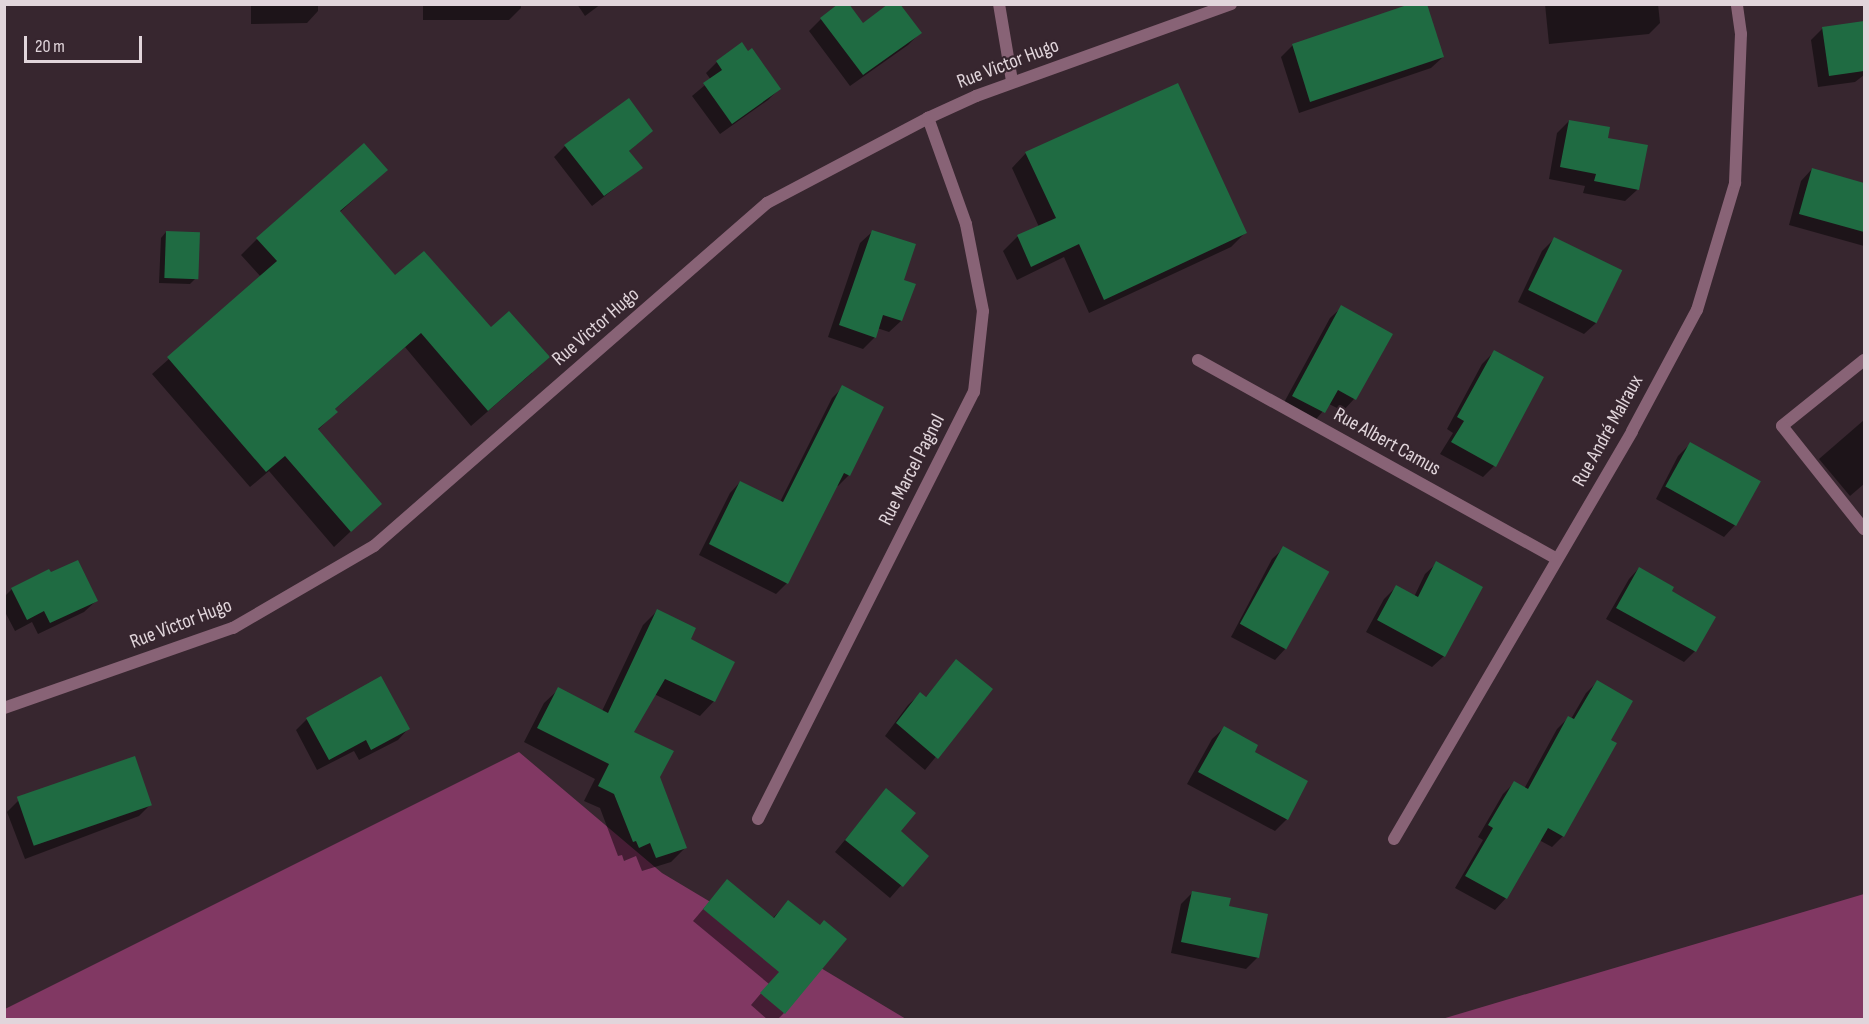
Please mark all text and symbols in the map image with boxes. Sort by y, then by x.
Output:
scale bar [27,24,146,62]
street label: Rue Victor Hugo [954,34,1062,94]
text: 20 m [35,36,65,57]
street label: Rue Victor Hugo [548,283,644,371]
street label: Rue André Malraux [1568,371,1648,491]
street label: Rue Albert Camus [1329,403,1445,481]
street label: Rue Marcel Pagnol [874,411,950,529]
street label: Rue Victor Hugo [127,594,235,654]

